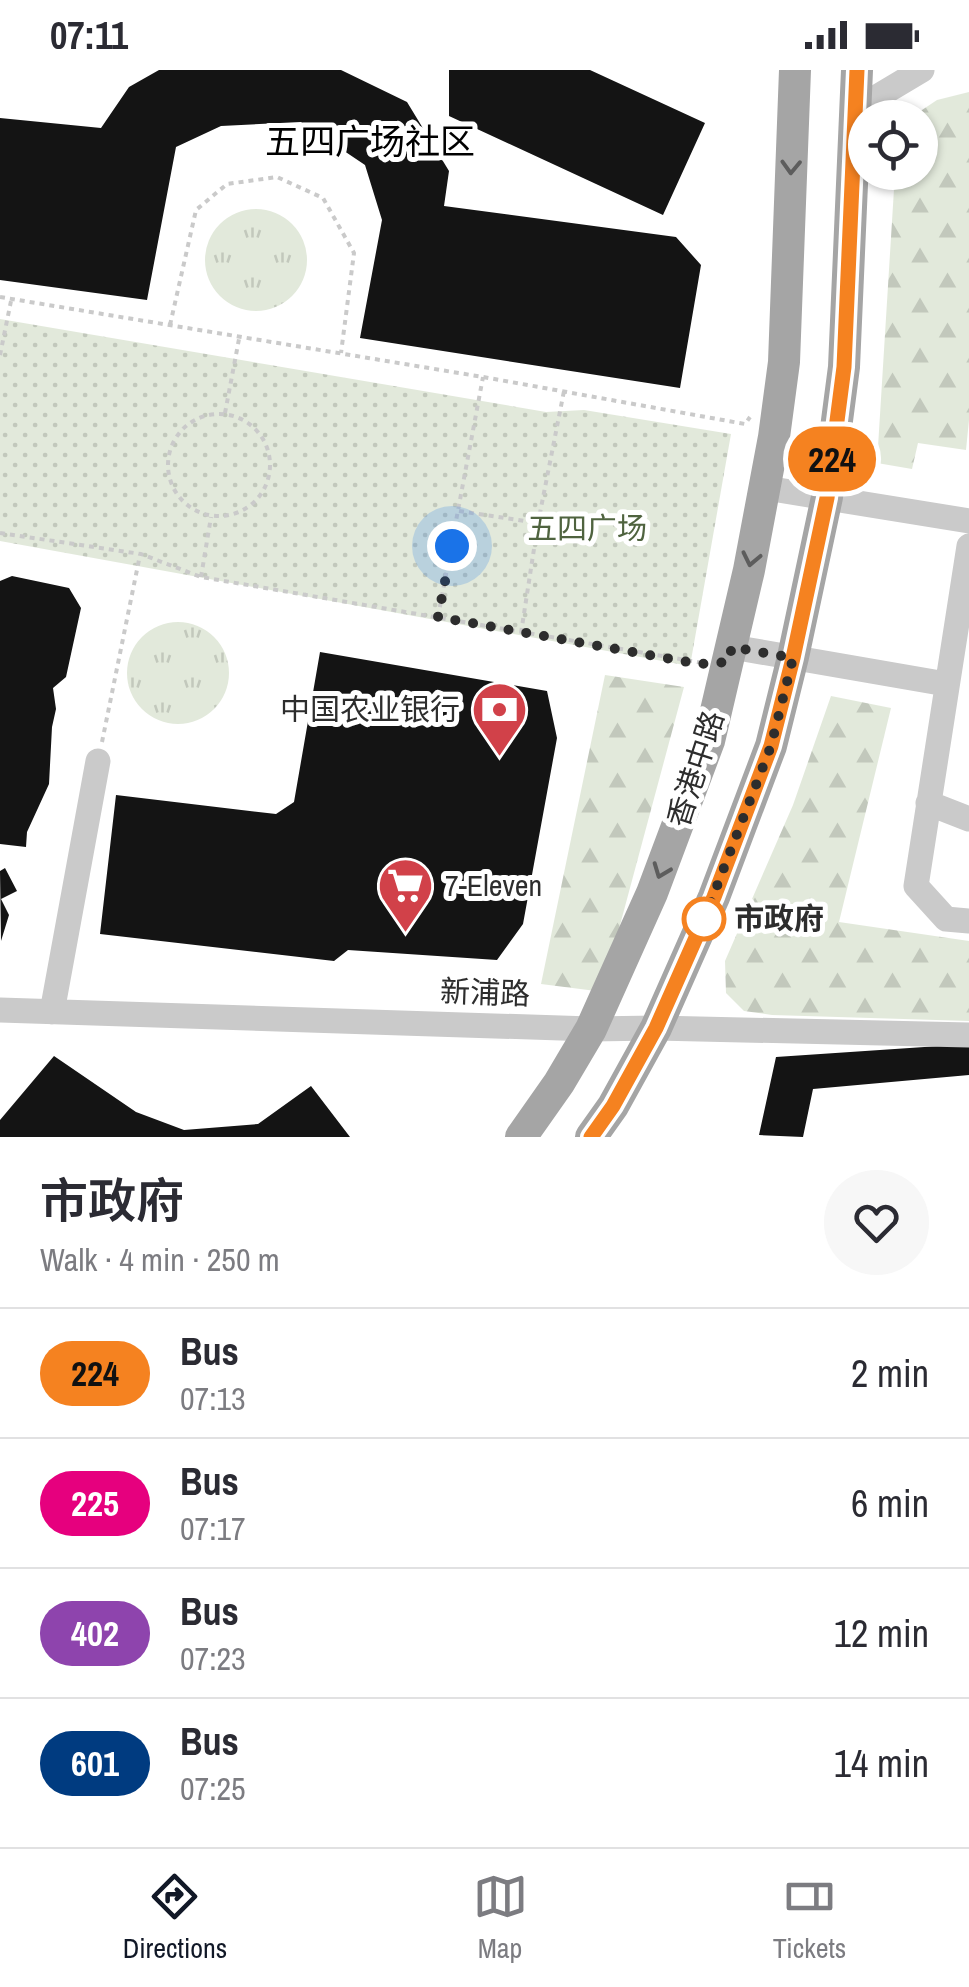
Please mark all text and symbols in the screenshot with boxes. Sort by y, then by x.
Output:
text: 07:11 [50,10,128,61]
map controls [848,100,938,190]
button: locate [848,100,938,190]
district label: 五四广场社区 [265,118,475,165]
one-way arrow [781,160,802,176]
line badge: 224 [774,426,890,492]
text: 224 [808,436,856,483]
park label: 五四广场 [527,508,647,548]
your location [427,521,477,571]
one-way arrow [742,551,763,568]
bank icon: 中国农业银行 [469,680,529,759]
place label: 中国农业银行 [280,689,460,729]
street label: 香港中路 [657,705,733,832]
supermarket icon: 7-Eleven [376,856,436,935]
one-way arrow [652,861,672,878]
place label: 7-Eleven [445,865,542,905]
marker: 市政府 [683,898,725,940]
place label: 市政府 [734,898,824,938]
street label: 新浦路 [439,970,531,1014]
text: 市政府 [40,1168,184,1233]
button: heart [824,1170,929,1275]
text: Walk · 4 min · 250 m [40,1238,280,1281]
text: Bus [180,1326,239,1377]
text: 2 min [851,1348,929,1399]
text: 224 [71,1350,119,1397]
text: 07:13 [180,1377,246,1420]
text: Bus [180,1456,239,1507]
text: 6 min [851,1478,929,1529]
text: 225 [71,1480,119,1527]
text: 07:17 [180,1507,246,1550]
text: Bus [180,1586,239,1637]
text: 12 min [834,1608,929,1659]
text: 402 [71,1610,119,1657]
text: 07:23 [180,1637,246,1680]
text: Bus [180,1716,239,1767]
text: 14 min [834,1738,929,1789]
text: 601 [71,1740,119,1787]
text: 07:25 [180,1767,246,1810]
tab: Directions [123,1869,227,1967]
tab: Map [473,1869,528,1967]
tab: Tickets [773,1869,846,1967]

